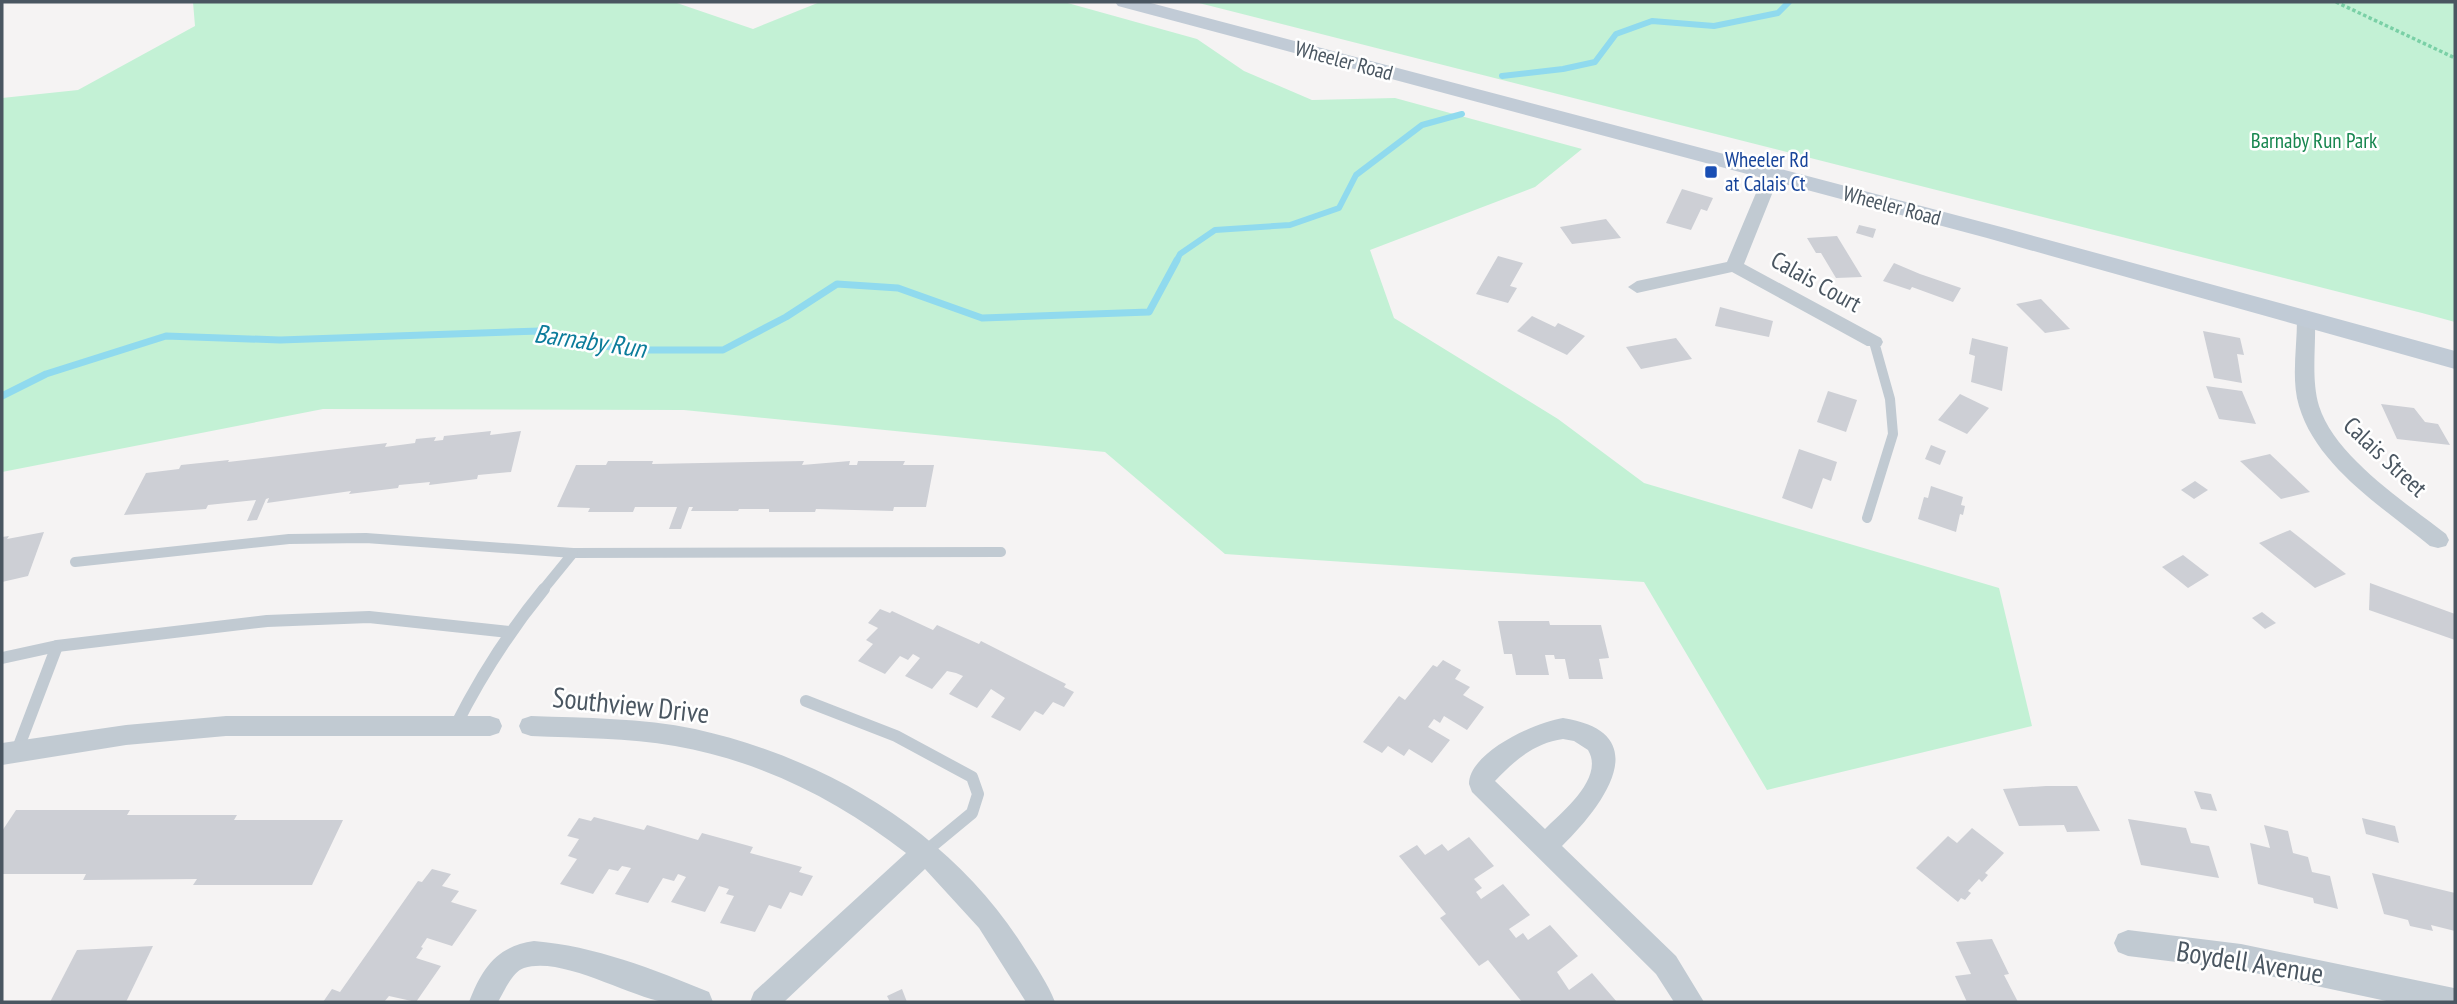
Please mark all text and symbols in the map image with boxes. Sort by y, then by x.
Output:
street label: Wheeler Road [1292,35,1396,87]
park label: Barnaby Run Park [2251,127,2377,154]
place label: Wheeler Rd at Calais Ct [1725,146,1808,197]
marker: Wheeler Rd at Calais Ct [1703,164,1719,180]
street label: Wheeler Road [1840,180,1944,232]
street label: Calais Court [1766,244,1867,319]
water label: Barnaby Run [532,316,650,365]
street label: Calais Street [2337,410,2434,504]
street label: Southview Drive [551,678,711,731]
street label: Boydell Avenue [2174,932,2326,991]

